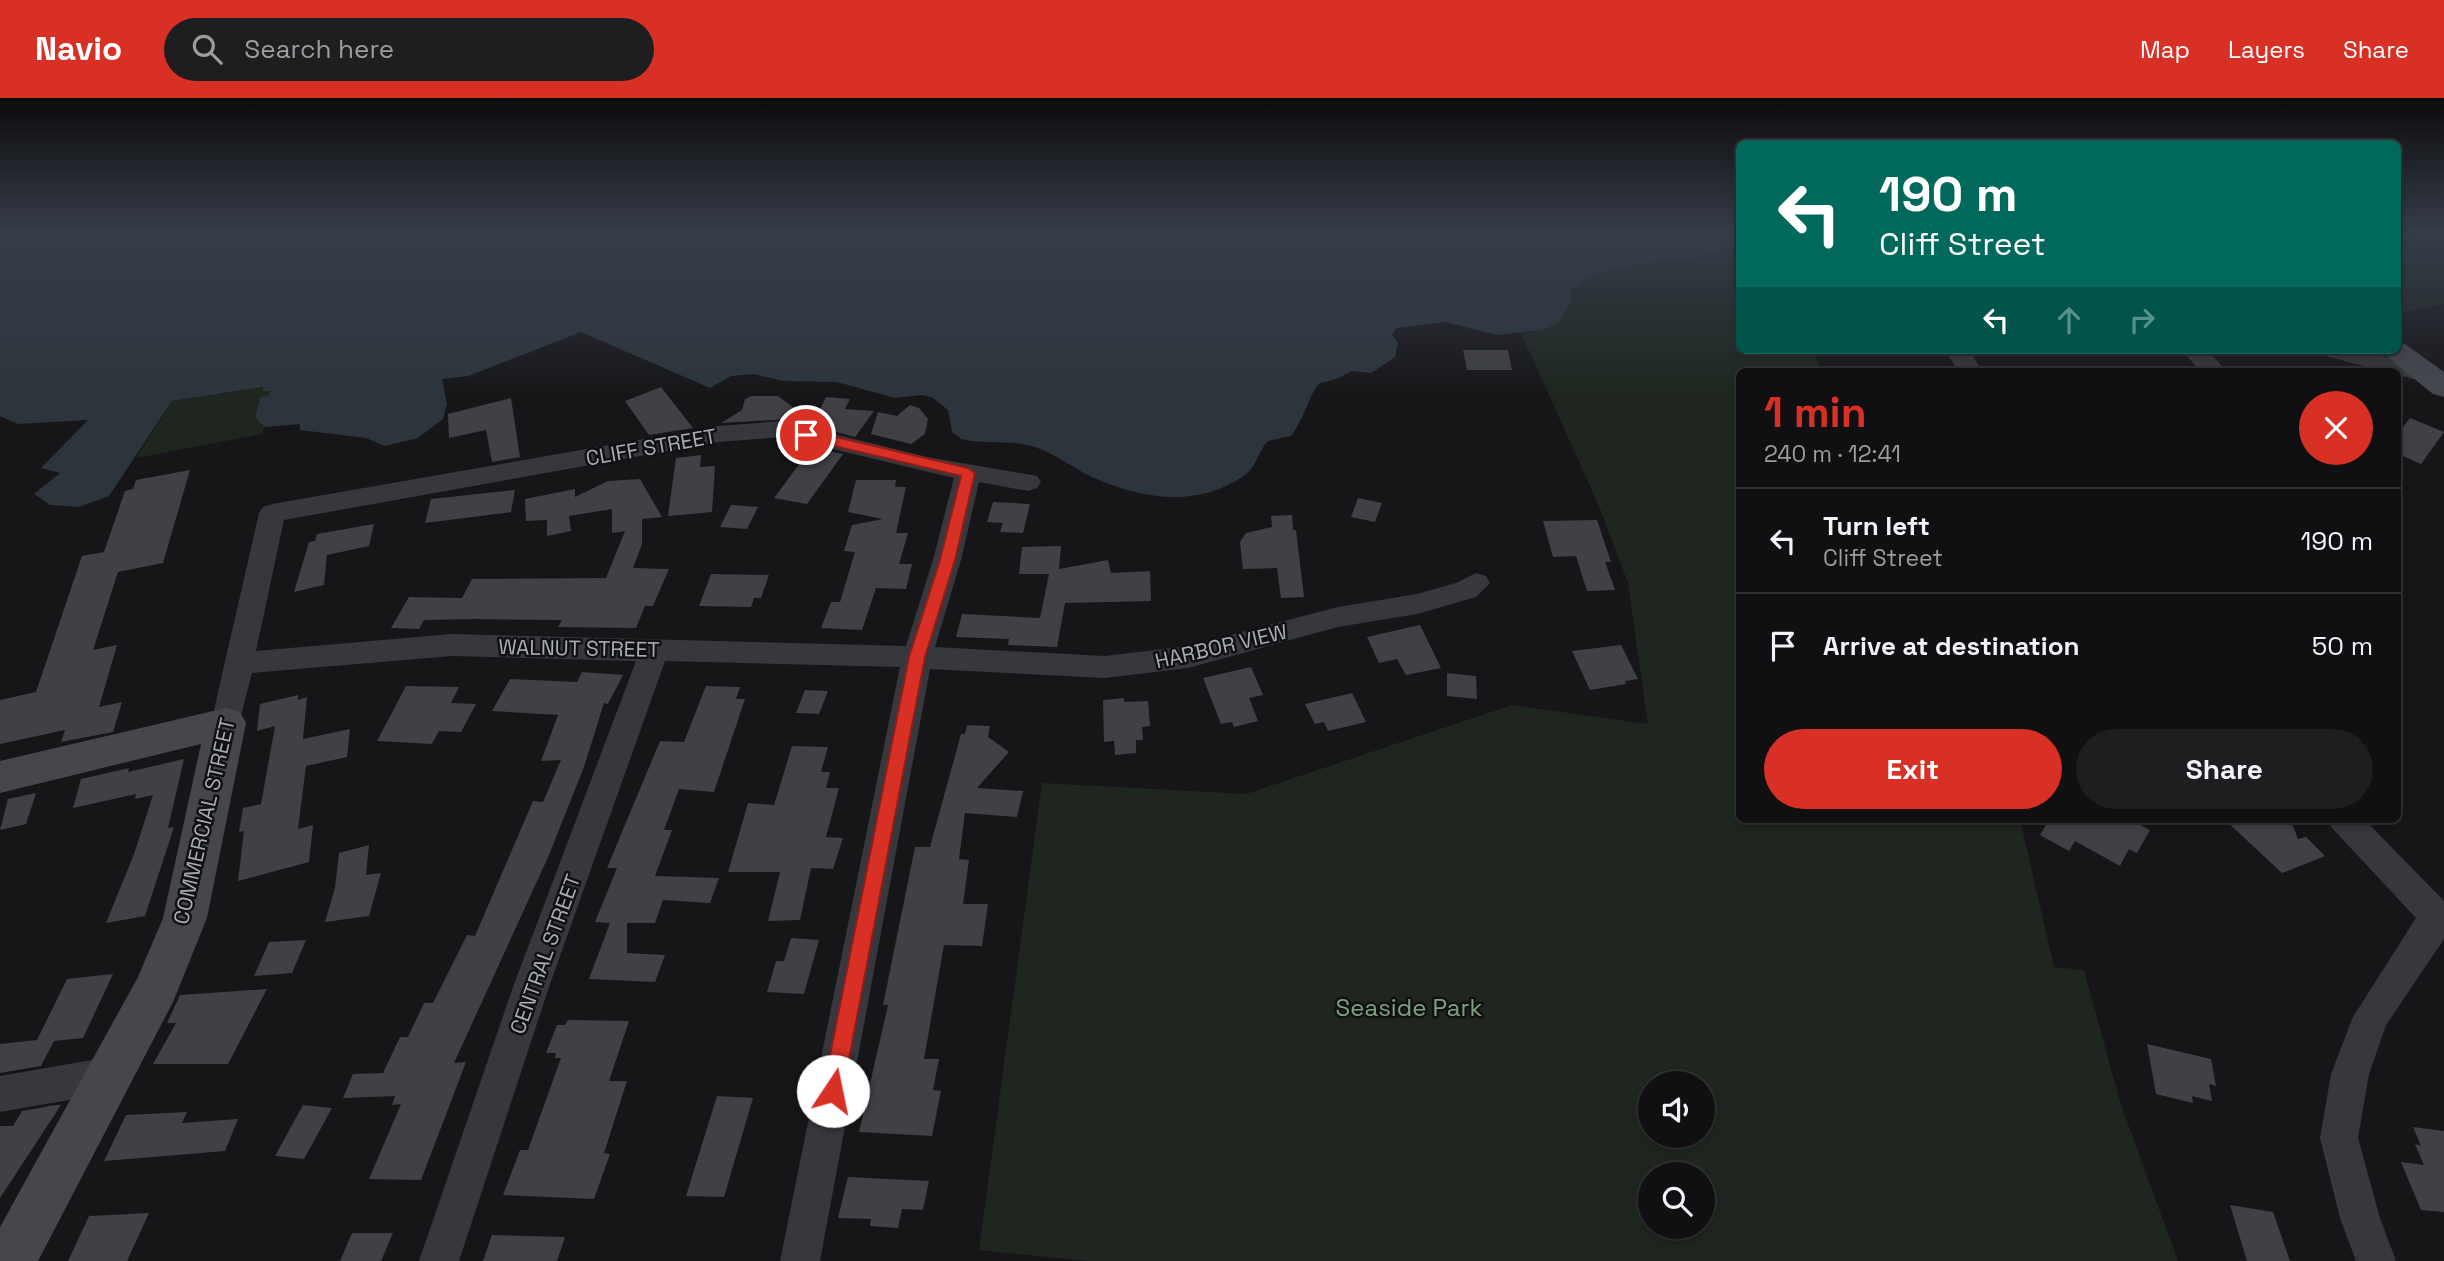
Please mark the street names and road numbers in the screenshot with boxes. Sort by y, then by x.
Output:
street label: CLIFF STREET [584,422,718,472]
street label: HARBOR VIEW [1152,618,1290,674]
street label: WALNUT STREET [498,633,660,663]
street label: COMMERCIAL STREET [167,715,241,927]
street label: CENTRAL STREET [504,870,586,1038]

